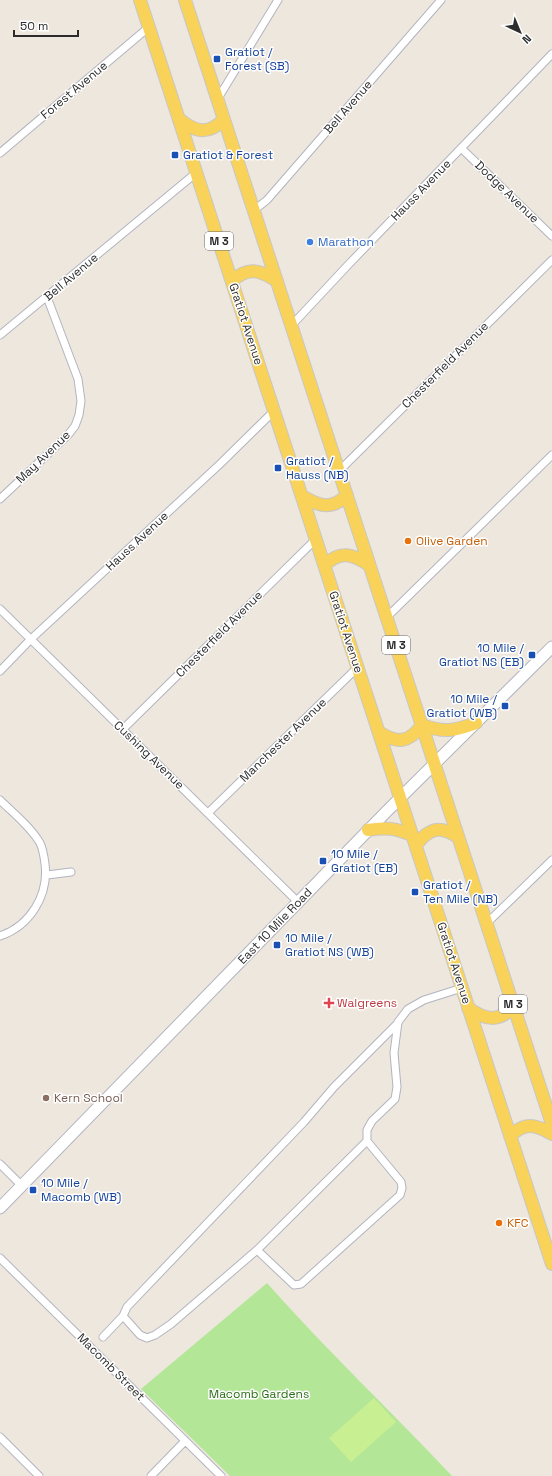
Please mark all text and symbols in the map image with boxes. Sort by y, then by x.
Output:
scale bar [14,12,78,38]
north arrow [500,12,540,52]
text: 50 m [20,18,48,34]
text: N [519,32,534,47]
place label: Gratiot / Forest (SB) [225,44,289,74]
marker: Gratiot / Forest (SB) [212,54,222,64]
street label: Forest Avenue [37,57,111,123]
street label: Bell Avenue [320,77,376,137]
place label: Gratiot & Forest [183,147,273,163]
marker: Gratiot & Forest [170,150,180,160]
street label: Hauss Avenue [387,156,455,224]
street label: Dodge Avenue [472,157,542,227]
road number: M 3 [205,232,233,250]
place label: Marathon [318,234,374,250]
marker: Marathon [305,237,315,247]
street label: Bell Avenue [40,250,102,304]
street label: Gratiot Avenue [225,281,267,367]
street label: Chesterfield Avenue [398,318,492,412]
street label: May Avenue [12,427,74,487]
place label: Gratiot / Hauss (NB) [286,453,349,483]
marker: Gratiot / Hauss (NB) [273,463,283,473]
street label: Hauss Avenue [102,508,172,574]
place label: Olive Garden [416,533,488,549]
marker: Olive Garden [403,536,413,546]
street label: Chesterfield Avenue [172,587,266,681]
street label: Gratiot Avenue [325,589,367,675]
road number: M 3 [382,636,410,654]
place label: 10 Mile / Gratiot NS (EB) [439,640,525,670]
marker: 10 Mile / Gratiot NS (EB) [527,650,537,660]
place label: 10 Mile / Gratiot (WB) [427,691,498,721]
street label: Manchester Avenue [236,694,330,786]
marker: 10 Mile / Gratiot (WB) [500,701,510,711]
street label: Cushing Avenue [110,717,188,793]
place label: 10 Mile / Gratiot (EB) [331,846,398,876]
marker: 10 Mile / Gratiot (EB) [318,856,328,866]
place label: Gratiot / Ten Mile (NB) [423,877,498,907]
street label: East 10 Mile Road [234,884,316,968]
marker: Gratiot / Ten Mile (NB) [410,887,420,897]
street label: Gratiot Avenue [433,920,475,1006]
place label: 10 Mile / Gratiot NS (WB) [285,930,374,960]
marker: 10 Mile / Gratiot NS (WB) [272,940,282,950]
place label: Walgreens [337,995,397,1011]
road number: M 3 [499,995,527,1013]
marker: Walgreens [324,998,334,1008]
place label: Kern School [54,1090,123,1106]
marker: Kern School [41,1093,51,1103]
place label: 10 Mile / Macomb (WB) [41,1175,121,1205]
marker: 10 Mile / Macomb (WB) [28,1185,38,1195]
place label: KFC [507,1215,529,1231]
marker: KFC [494,1218,504,1228]
street label: Macomb Street [74,1330,148,1404]
park label: Macomb Gardens [209,1386,309,1402]

